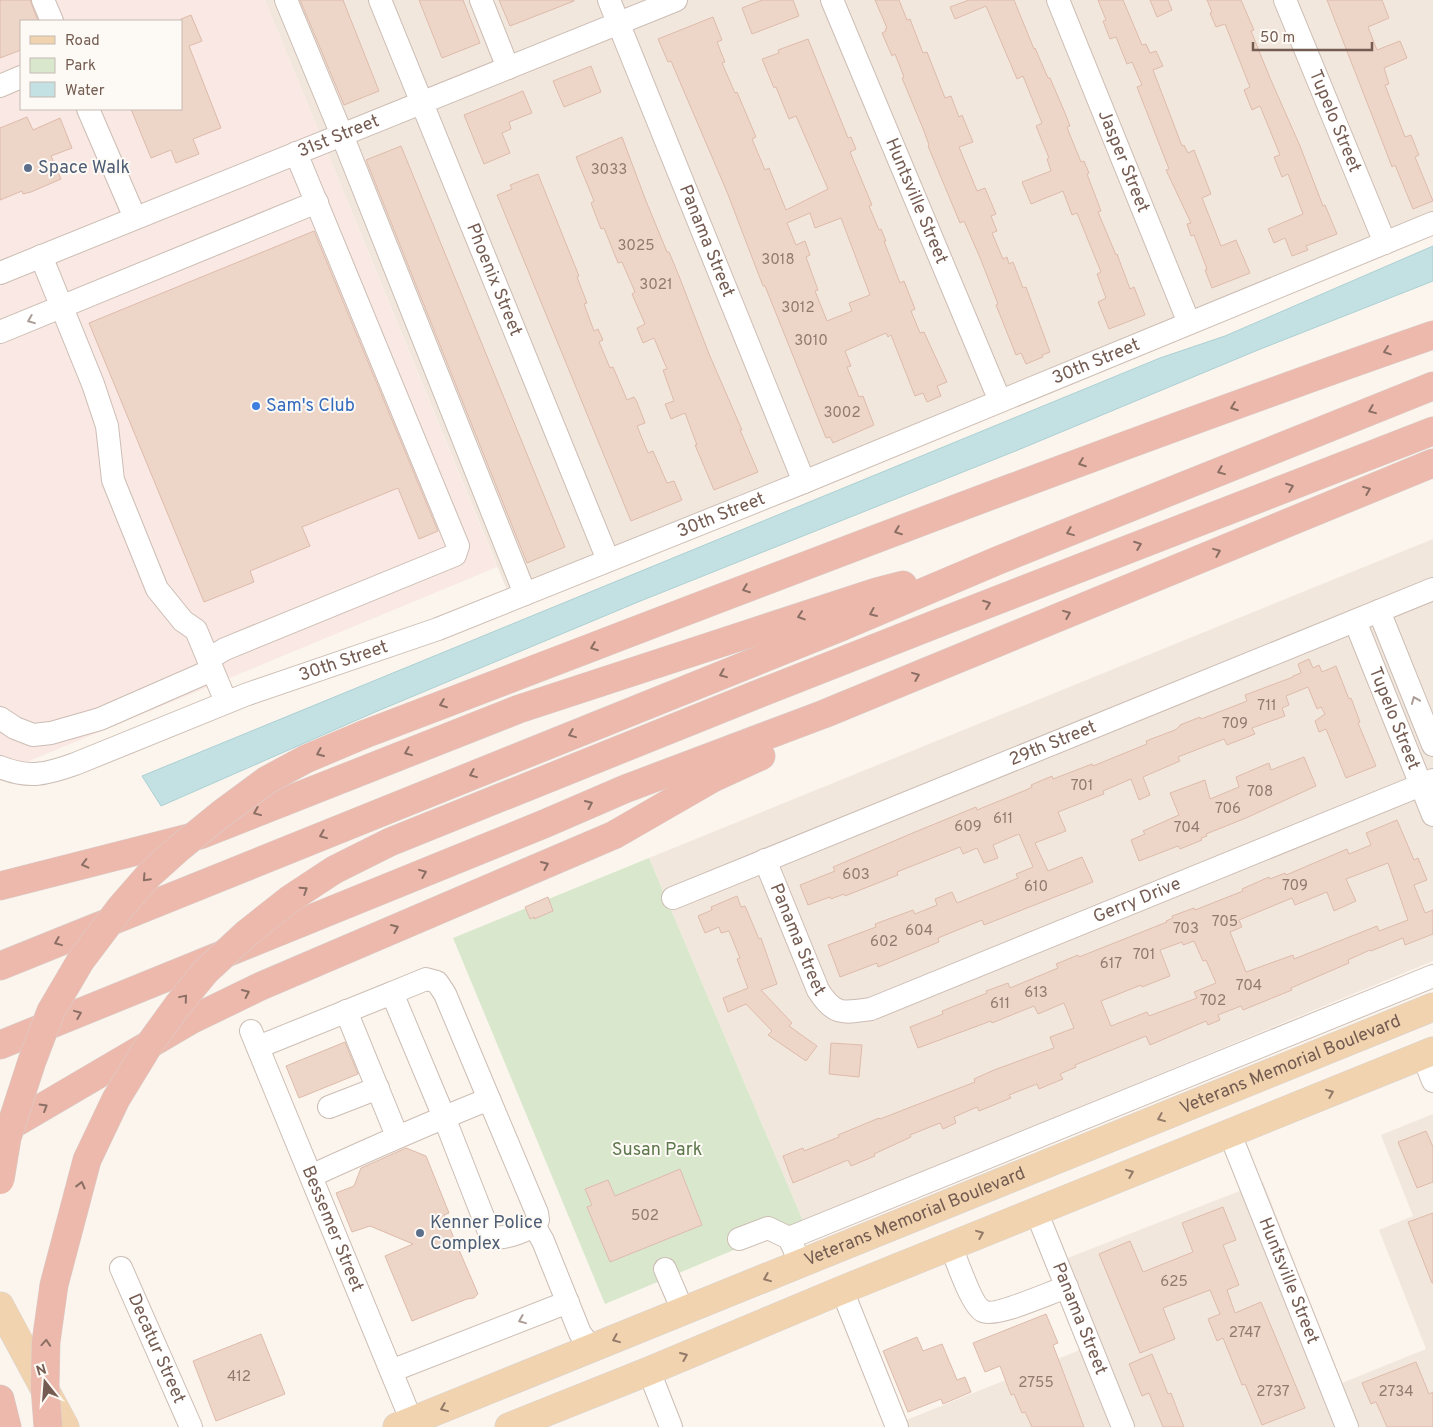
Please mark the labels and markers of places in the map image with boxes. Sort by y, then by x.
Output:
place label: Space Walk [38,157,130,180]
marker: Space Walk [22,162,34,174]
place label: Sam's Club [266,395,355,418]
marker: Sam's Club [250,400,262,412]
place label: Kenner Police Complex [430,1212,543,1256]
marker: Kenner Police Complex [414,1227,426,1239]

